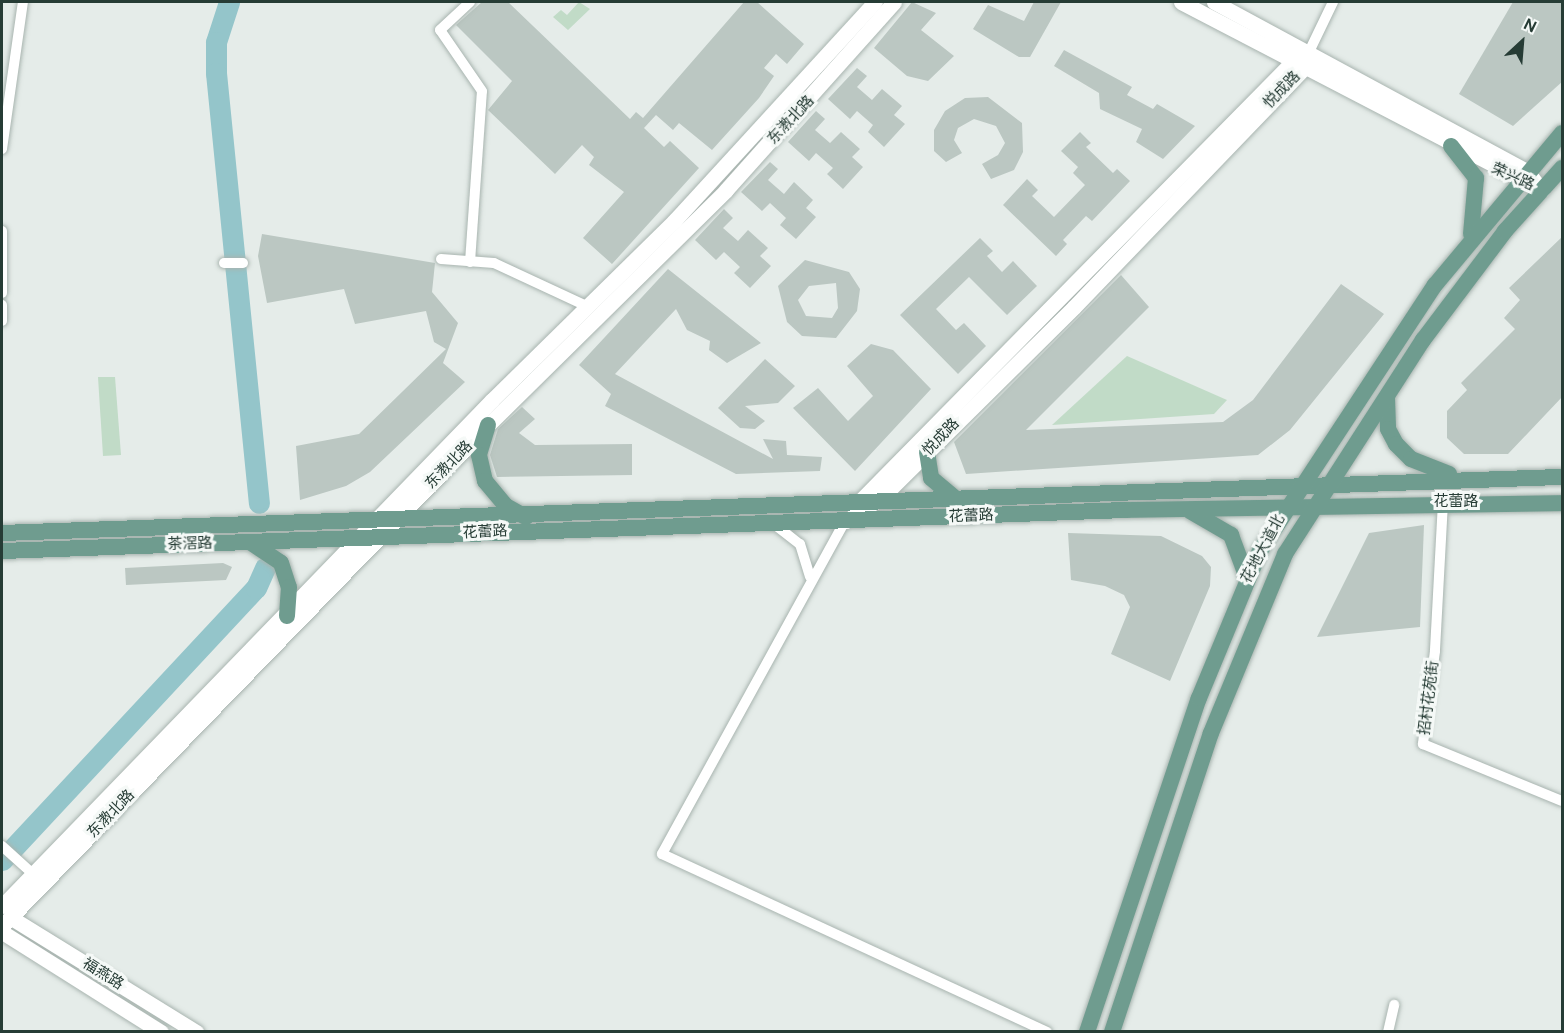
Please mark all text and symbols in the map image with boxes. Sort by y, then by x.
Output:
north arrow [1492,12,1552,72]
text: N [1520,13,1540,37]
street label: 悦成路 [1260,68,1304,112]
street label: 东漖北路 [764,92,818,148]
street label: 荣兴路 [1489,160,1537,194]
street label: 悦成路 [919,415,963,459]
street label: 东漖北路 [422,437,476,493]
street label: 花蕾路 [1434,493,1478,511]
street label: 花蕾路 [948,506,994,526]
street label: 花地大道北 [1237,512,1289,586]
street label: 花蕾路 [462,522,508,542]
street label: 茶滘路 [167,534,213,554]
street label: 招村花苑街 [1415,660,1443,736]
street label: 东漖北路 [84,786,138,842]
street label: 福燕路 [79,954,127,994]

